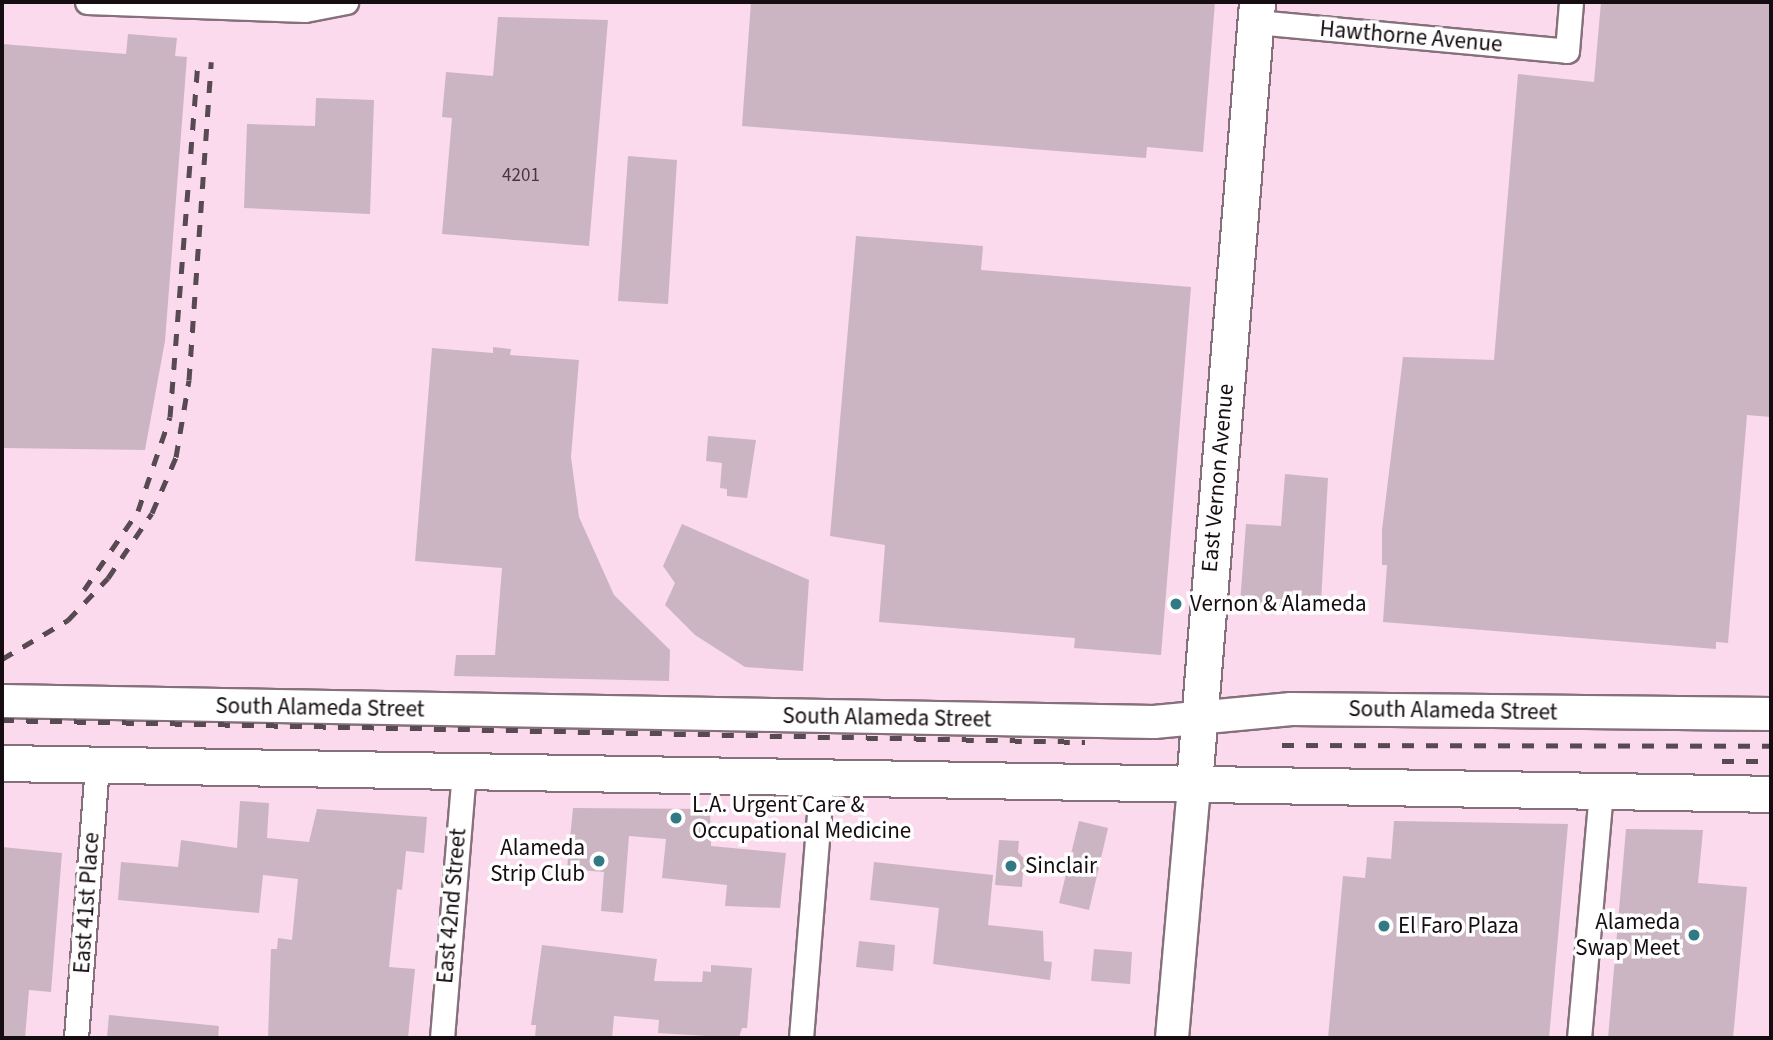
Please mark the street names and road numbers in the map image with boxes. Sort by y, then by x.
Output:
street label: Hawthorne Avenue [1318,15,1504,59]
street label: East Vernon Avenue [1196,383,1240,573]
street label: South Alameda Street [215,692,425,724]
street label: South Alameda Street [1348,695,1558,727]
street label: South Alameda Street [782,702,992,734]
street label: East 42nd Street [431,827,473,985]
street label: East 41st Place [68,831,106,975]

